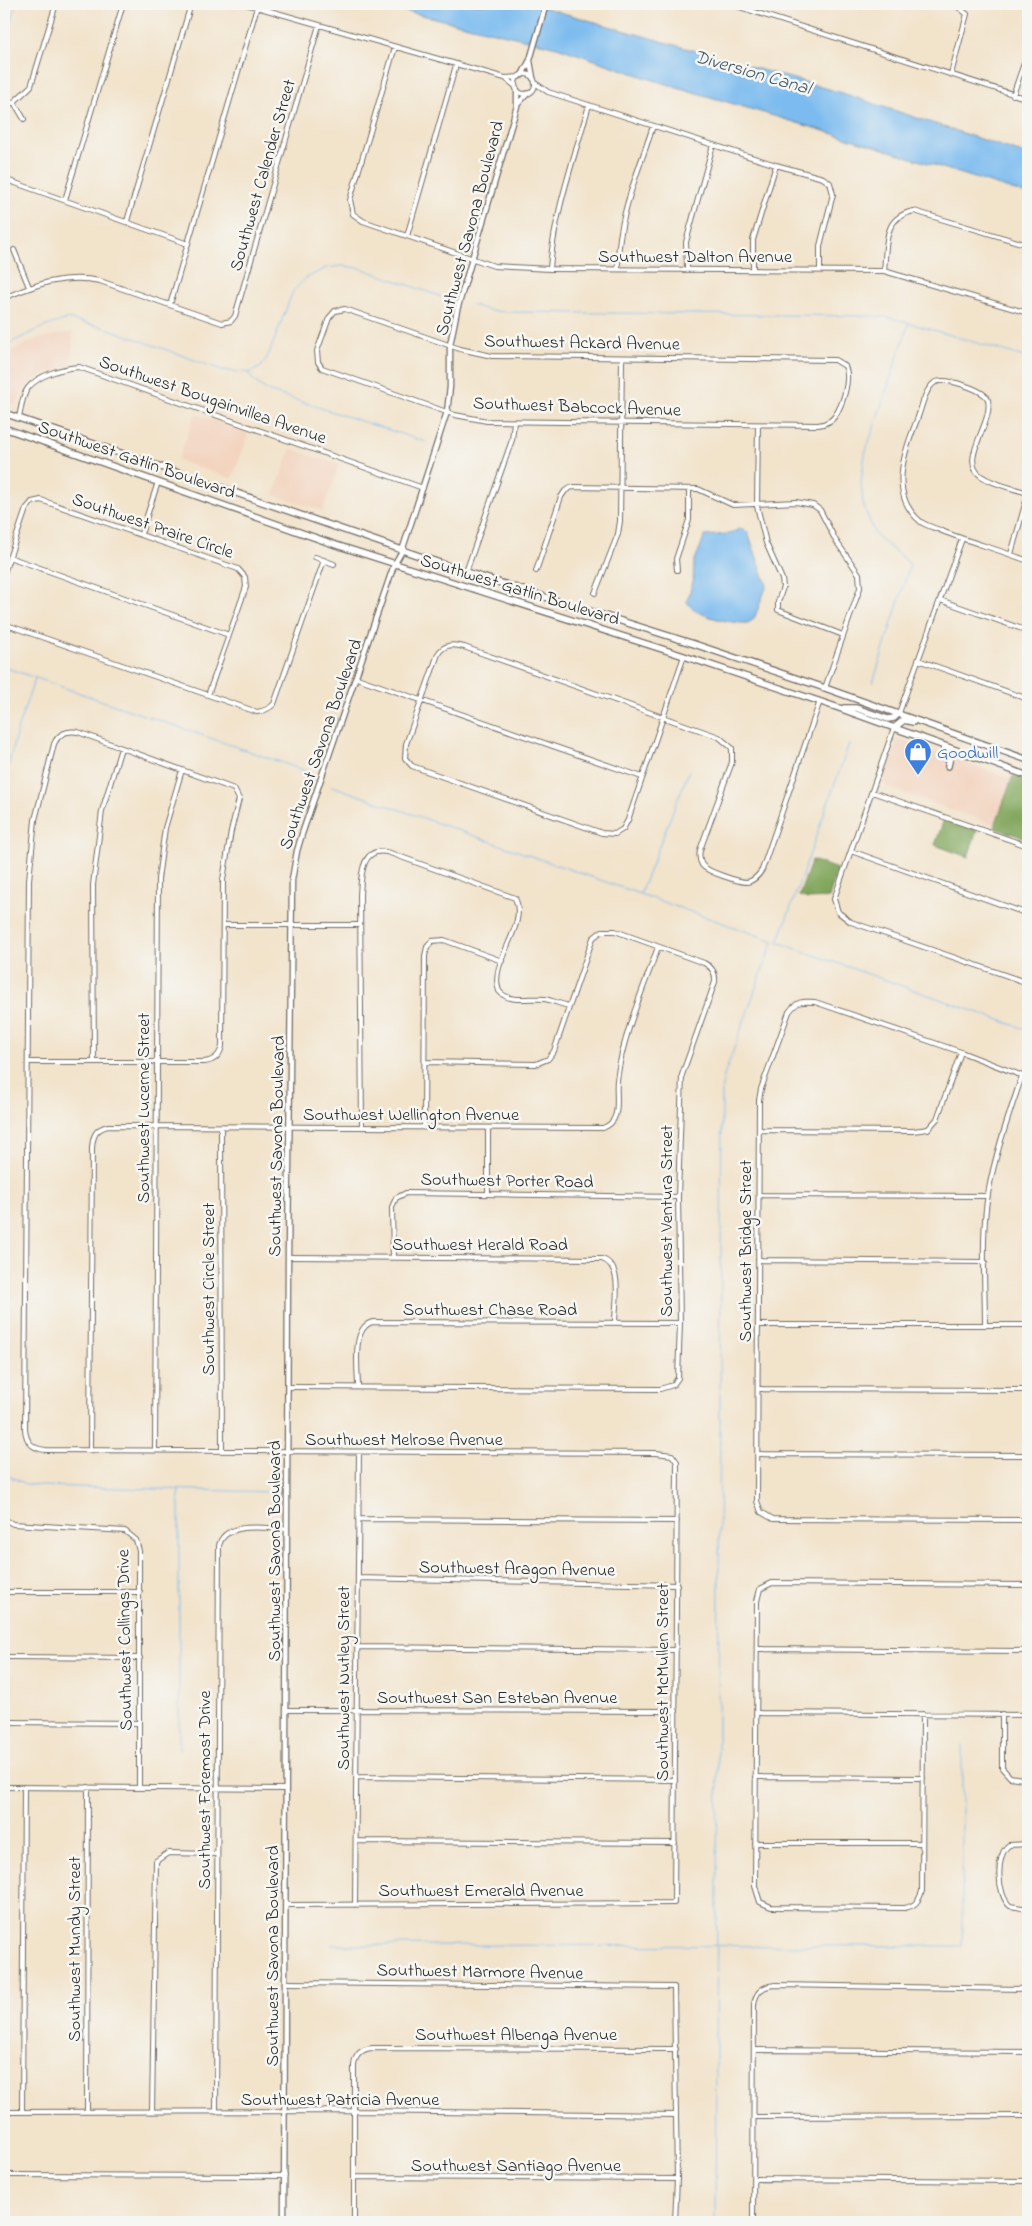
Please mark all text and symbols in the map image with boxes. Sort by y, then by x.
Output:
water label: Diversion Canal [691,44,817,104]
street label: Southwest Calender Street [224,77,304,275]
street label: Southwest Savona Boulevard [430,118,512,339]
street label: Southwest Dalton Avenue [598,245,793,271]
street label: Southwest Ackard Avenue [484,329,681,359]
street label: Southwest Bougainvillea Avenue [95,350,331,453]
street label: Southwest Babcock Avenue [472,391,682,425]
street label: Southwest Gatlin Boulevard [34,415,239,507]
street label: Southwest Praire Circle [68,487,237,567]
street label: Southwest Gatlin Boulevard [417,548,622,634]
street label: Southwest Savona Boulevard [274,636,370,853]
shop icon: Goodwill [903,737,933,776]
place label: Goodwill [937,741,998,767]
street label: Southwest Lucerne Street [132,1013,158,1203]
street label: Southwest Savona Boulevard [263,1035,293,1257]
street label: Southwest Wellington Avenue [303,1103,520,1130]
street label: Southwest Ventura Street [655,1125,681,1317]
street label: Southwest Bridge Street [734,1160,761,1342]
street label: Southwest Porter Road [420,1167,594,1197]
street label: Southwest Circle Street [197,1203,223,1375]
street label: Southwest Herald Road [392,1233,568,1259]
street label: Southwest Chase Road [403,1298,577,1324]
street label: Southwest Melrose Avenue [305,1428,504,1454]
street label: Southwest Savona Boulevard [263,1440,289,1662]
street label: Southwest Collings Drive [111,1548,142,1731]
street label: Southwest Aragon Avenue [419,1555,616,1586]
street label: Southwest McMullen Street [651,1583,677,1781]
street label: Southwest Nutley Street [332,1586,358,1770]
street label: Southwest San Esteban Avenue [377,1686,618,1712]
street label: Southwest Foremost Drive [193,1690,219,1890]
street label: Southwest Savona Boulevard [261,1845,287,2067]
street label: Southwest Mundy Street [63,1856,89,2042]
street label: Southwest Emerald Avenue [378,1879,584,1905]
street label: Southwest Marmore Avenue [376,1958,585,1988]
street label: Southwest Albenga Avenue [415,2023,618,2050]
street label: Southwest Patricia Avenue [241,2088,440,2114]
street label: Southwest Santiago Avenue [411,2154,622,2181]

